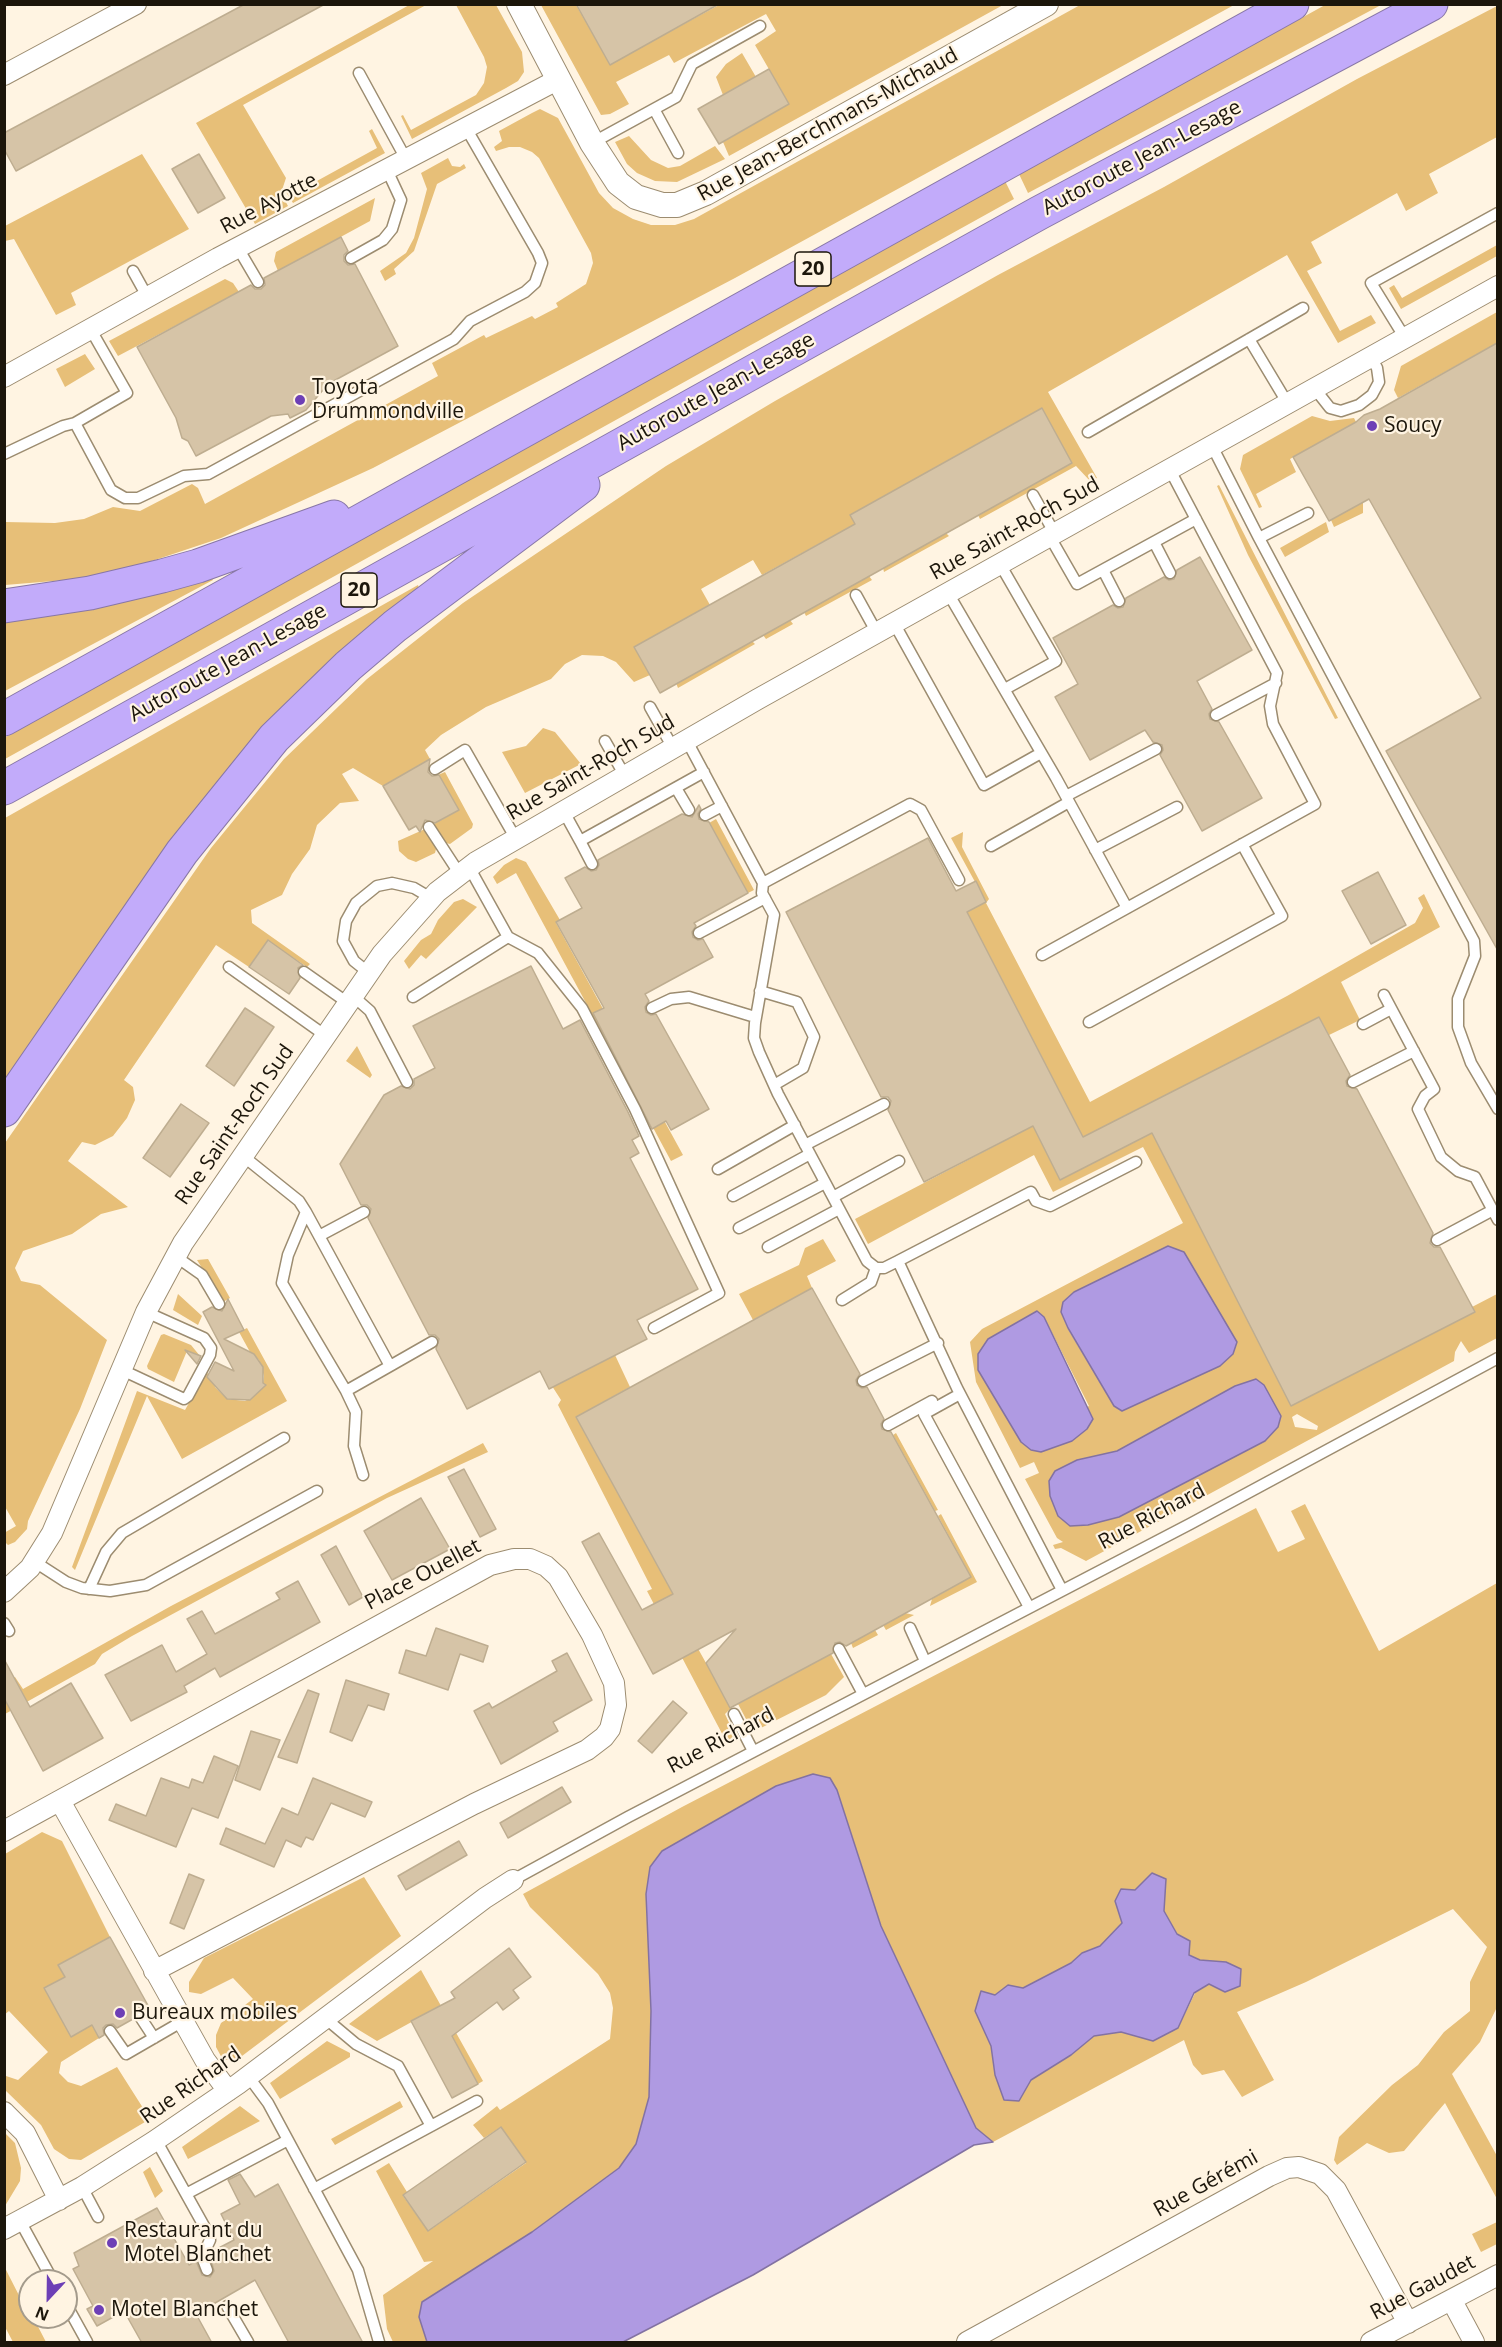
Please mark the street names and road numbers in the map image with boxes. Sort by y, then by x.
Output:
street label: Rue Jean-Berchmans-Michaud [693,43,963,207]
street label: Autoroute Jean-Lesage [1038,95,1246,221]
street label: Rue Ayotte [216,168,322,240]
road number: 20 [795,252,831,286]
street label: Autoroute Jean-Lesage [613,327,819,457]
street label: Rue Saint-Roch Sud [926,472,1104,586]
road number: 20 [341,573,377,607]
street label: Autoroute Jean-Lesage [125,598,331,728]
street label: Rue Saint-Roch Sud [502,710,680,826]
street label: Rue Saint-Roch Sud [170,1040,300,1210]
street label: Rue Richard [1094,1478,1210,1556]
street label: Place Ouellet [361,1534,485,1616]
street label: Rue Richard [663,1702,779,1780]
street label: Rue Richard [136,2042,246,2130]
street label: Rue Gérémi [1149,2145,1263,2223]
street label: Rue Gaudet [1366,2250,1480,2326]

